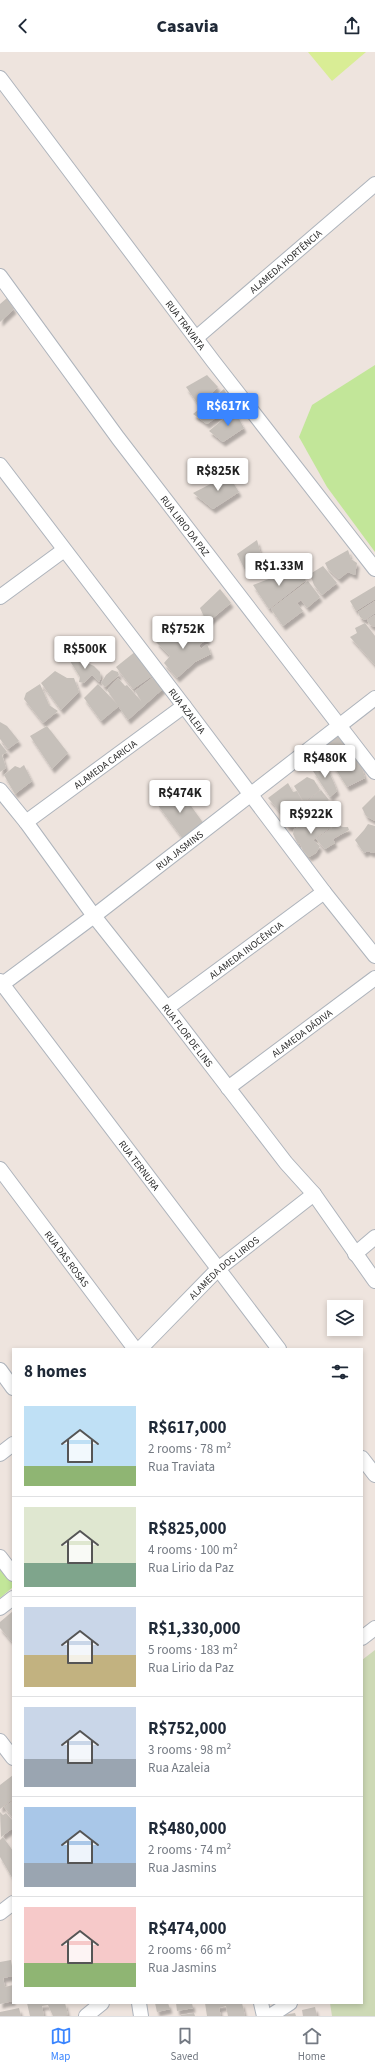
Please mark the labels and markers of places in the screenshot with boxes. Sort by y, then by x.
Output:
pin: R$617K [195,393,261,427]
pin: R$825K [185,458,251,492]
pin: R$1.33M [242,553,316,587]
pin: R$752K [150,616,216,650]
pin: R$500K [52,636,118,670]
pin: R$480K [292,745,358,779]
pin: R$474K [147,780,213,814]
pin: R$922K [278,801,344,835]

